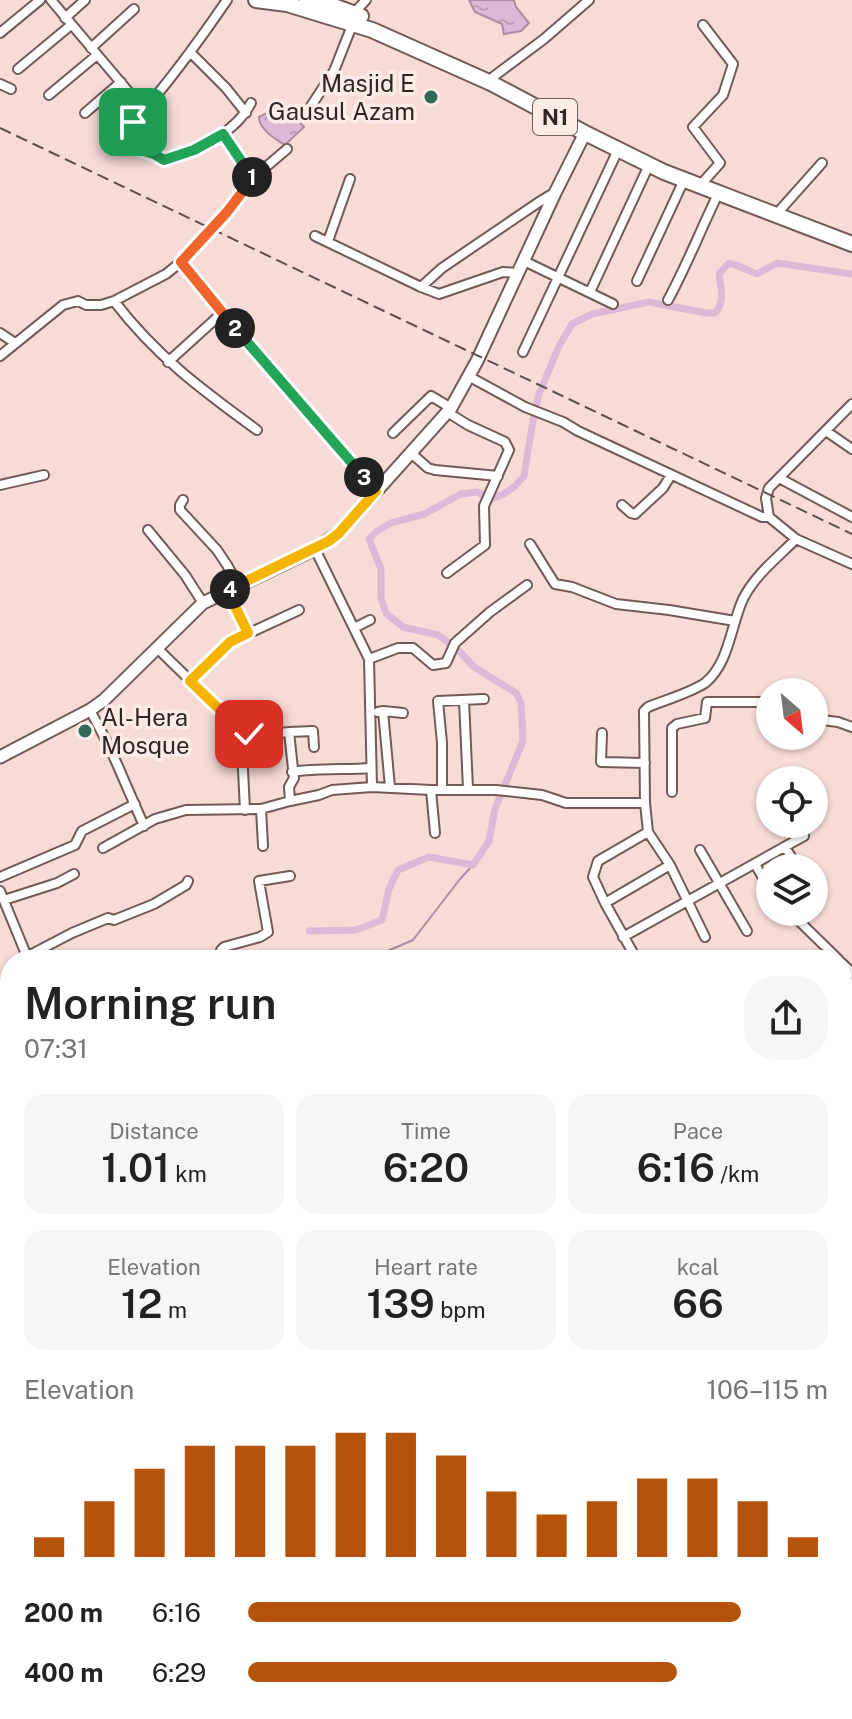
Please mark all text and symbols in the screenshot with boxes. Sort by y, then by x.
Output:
place label: Masjid E Gausul Azam [268,69,415,125]
pin [99,88,167,156]
marker: Masjid E Gausul Azam [422,88,440,106]
road number: N1 [533,99,577,135]
icon: arrive [111,100,155,144]
pin: 1 [232,157,272,197]
text: 1 [247,164,257,190]
pin: 2 [215,308,255,348]
text: 2 [228,315,242,341]
pin: 3 [344,457,384,497]
text: 3 [357,464,371,490]
pin: 4 [210,569,250,609]
text: 4 [223,576,237,602]
north arrow [756,678,828,750]
map controls [756,678,828,926]
pin [215,700,283,768]
place label: Al-Hera Mosque [101,703,190,759]
icon: check [227,712,271,756]
marker: Al-Hera Mosque [76,722,94,740]
button: locate [756,766,828,838]
button: layers [756,854,828,926]
button: share [744,976,828,1060]
text: Morning run [24,977,277,1029]
text: 07:31 [24,1033,88,1064]
text: Distance [109,1118,199,1144]
text: Time [401,1118,451,1144]
text: Pace [673,1118,723,1144]
text: 1.01 [101,1144,170,1191]
text: 6:20 [383,1144,469,1191]
text: 6:16 [637,1144,715,1191]
text: km [170,1161,207,1187]
text: /km [715,1161,759,1187]
text: Elevation [107,1254,201,1280]
text: Heart rate [374,1254,478,1280]
text: kcal [677,1254,719,1280]
text: 12 [121,1280,163,1327]
text: 139 [367,1280,435,1327]
text: 66 [672,1280,724,1327]
text: m [163,1297,187,1323]
text: bpm [435,1297,485,1323]
text: Elevation [24,1374,134,1405]
text: 106–115 m [706,1374,828,1405]
text: 200 m [24,1597,103,1628]
text: 6:16 [152,1597,201,1628]
text: 400 m [24,1657,104,1688]
text: 6:29 [152,1657,206,1688]

